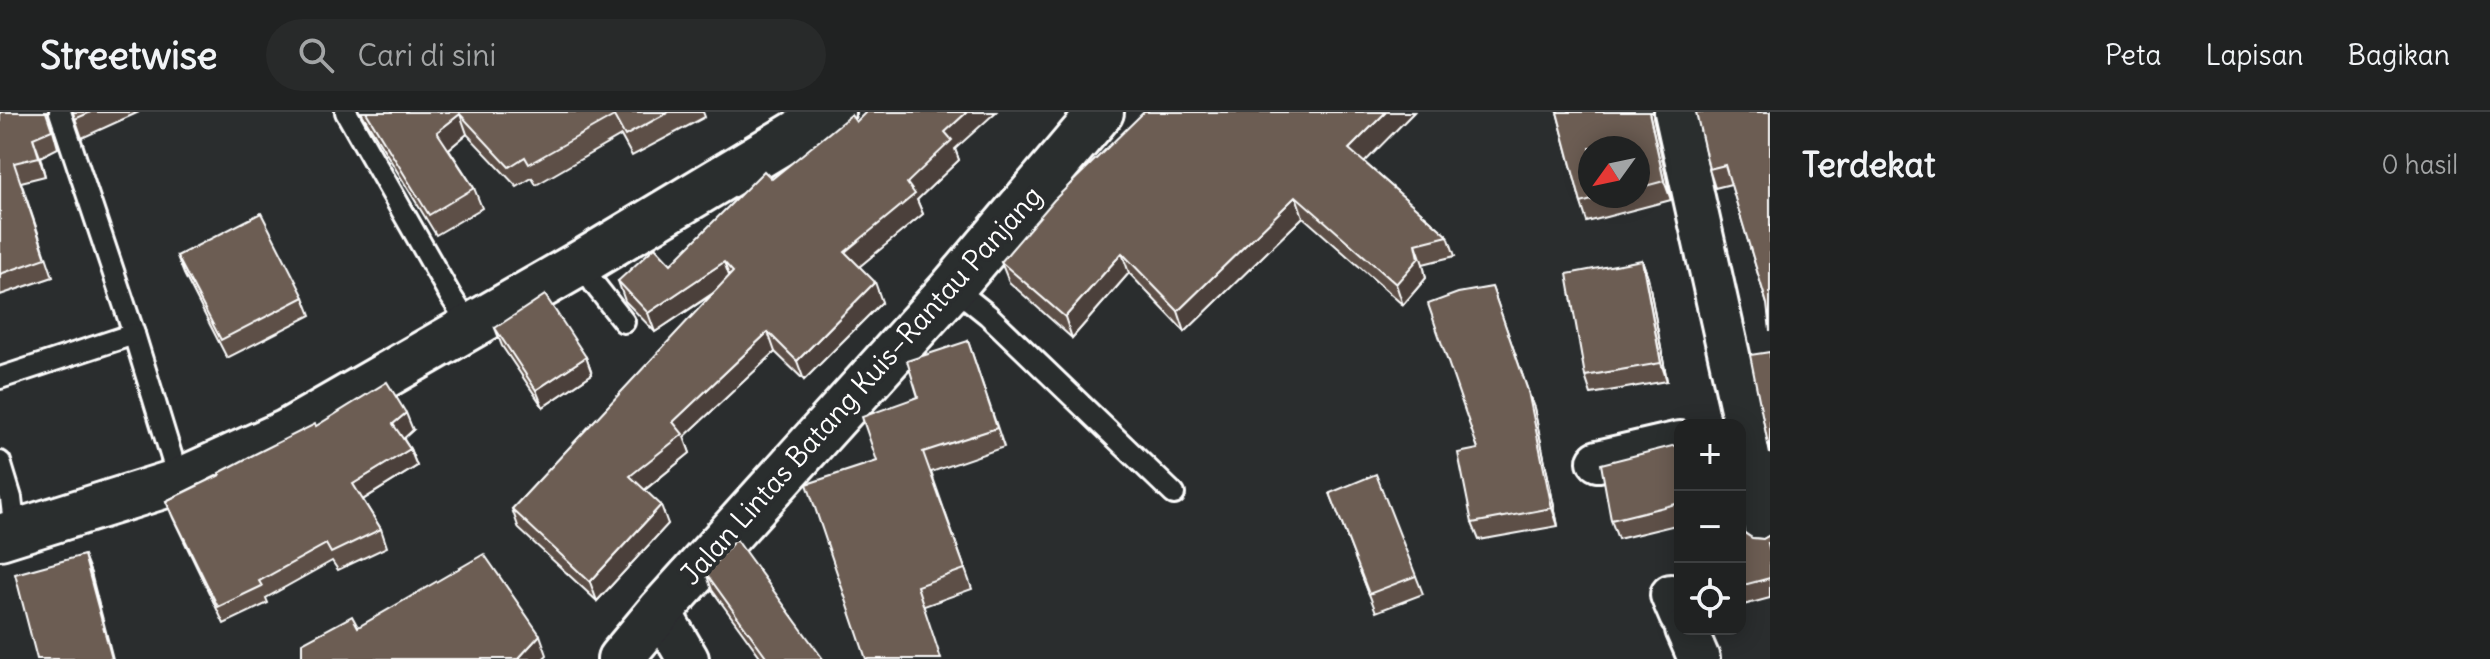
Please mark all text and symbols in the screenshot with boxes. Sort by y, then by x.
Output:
search box [266,19,826,91]
text: Streetwise [40,32,218,79]
icon: search [294,33,338,77]
text: Cari di sini [358,36,496,74]
text: Peta [2105,37,2161,73]
text: Lapisan [2205,37,2304,73]
text: Bagikan [2348,37,2450,73]
north arrow [1578,136,1650,208]
text: Terdekat [1802,143,1935,186]
text: 0 hasil [2381,148,2458,181]
street label: Jalan Lintas Batang Kuis–Rantau Panjang [672,178,1050,592]
map controls [1674,419,1746,635]
button: + [1674,419,1746,491]
button: − [1674,491,1746,563]
button: locate [1674,563,1746,635]

